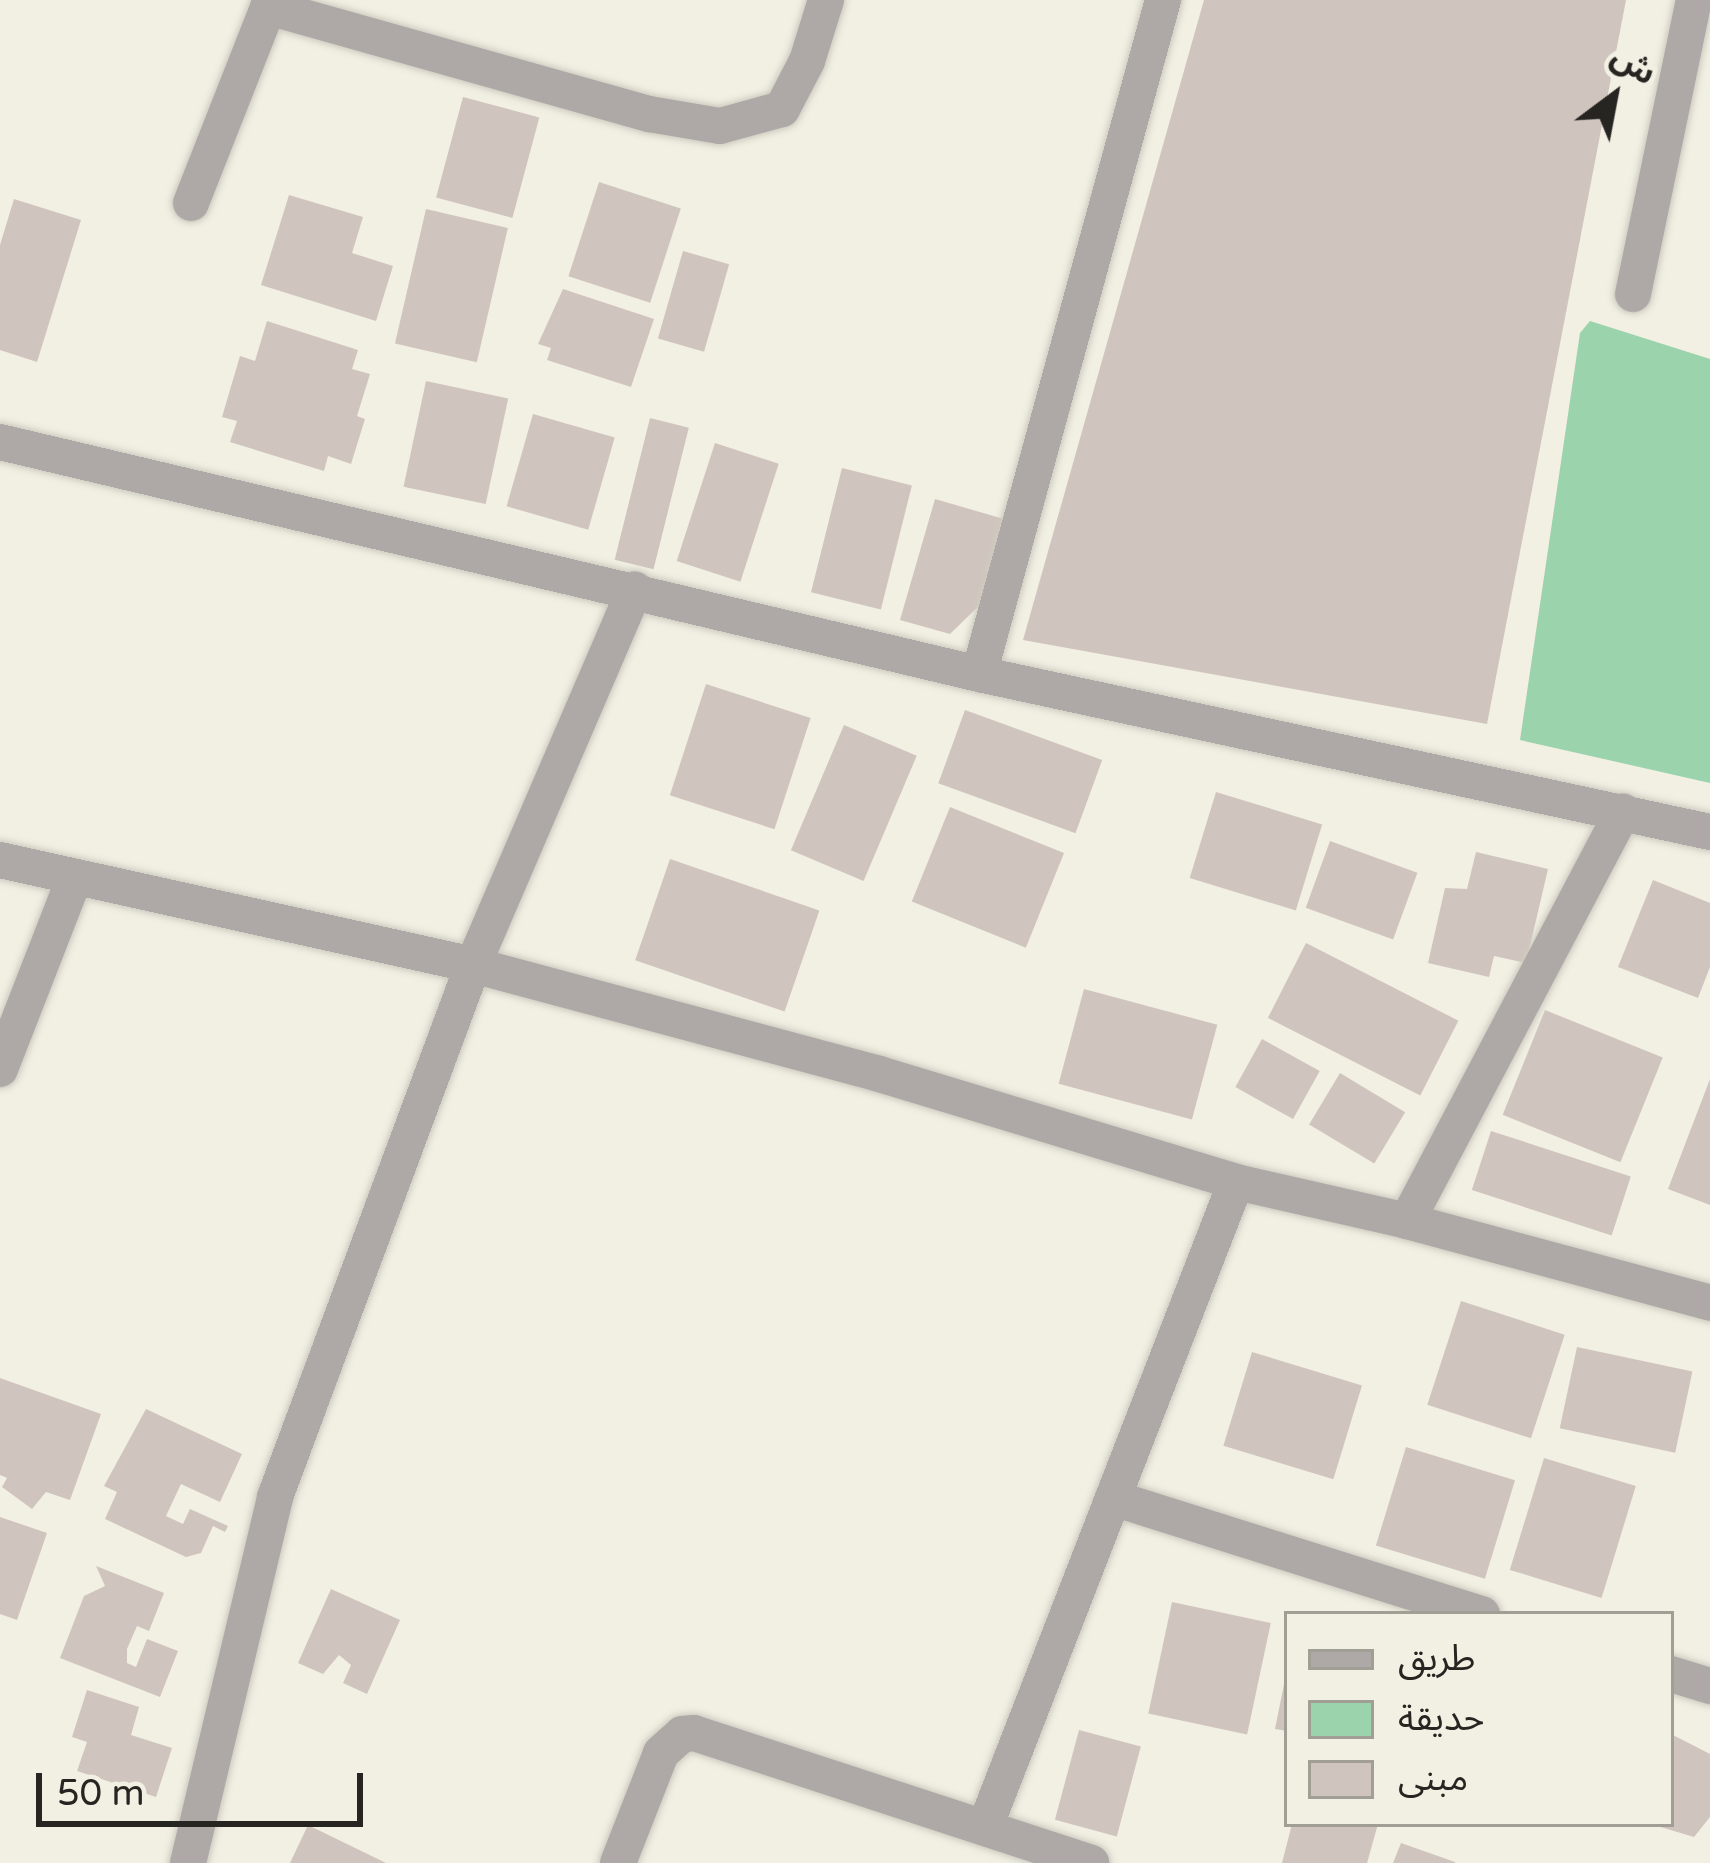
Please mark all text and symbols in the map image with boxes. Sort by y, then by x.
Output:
north arrow [1554,36,1674,156]
text: ش [1604,37,1663,94]
legend [1284,1611,1674,1827]
text: طريق [1398,1637,1475,1680]
text: حديقة [1398,1697,1484,1740]
scale bar [42,1749,369,1823]
text: مبنى [1398,1757,1468,1800]
text: 50 m [57,1772,145,1815]

